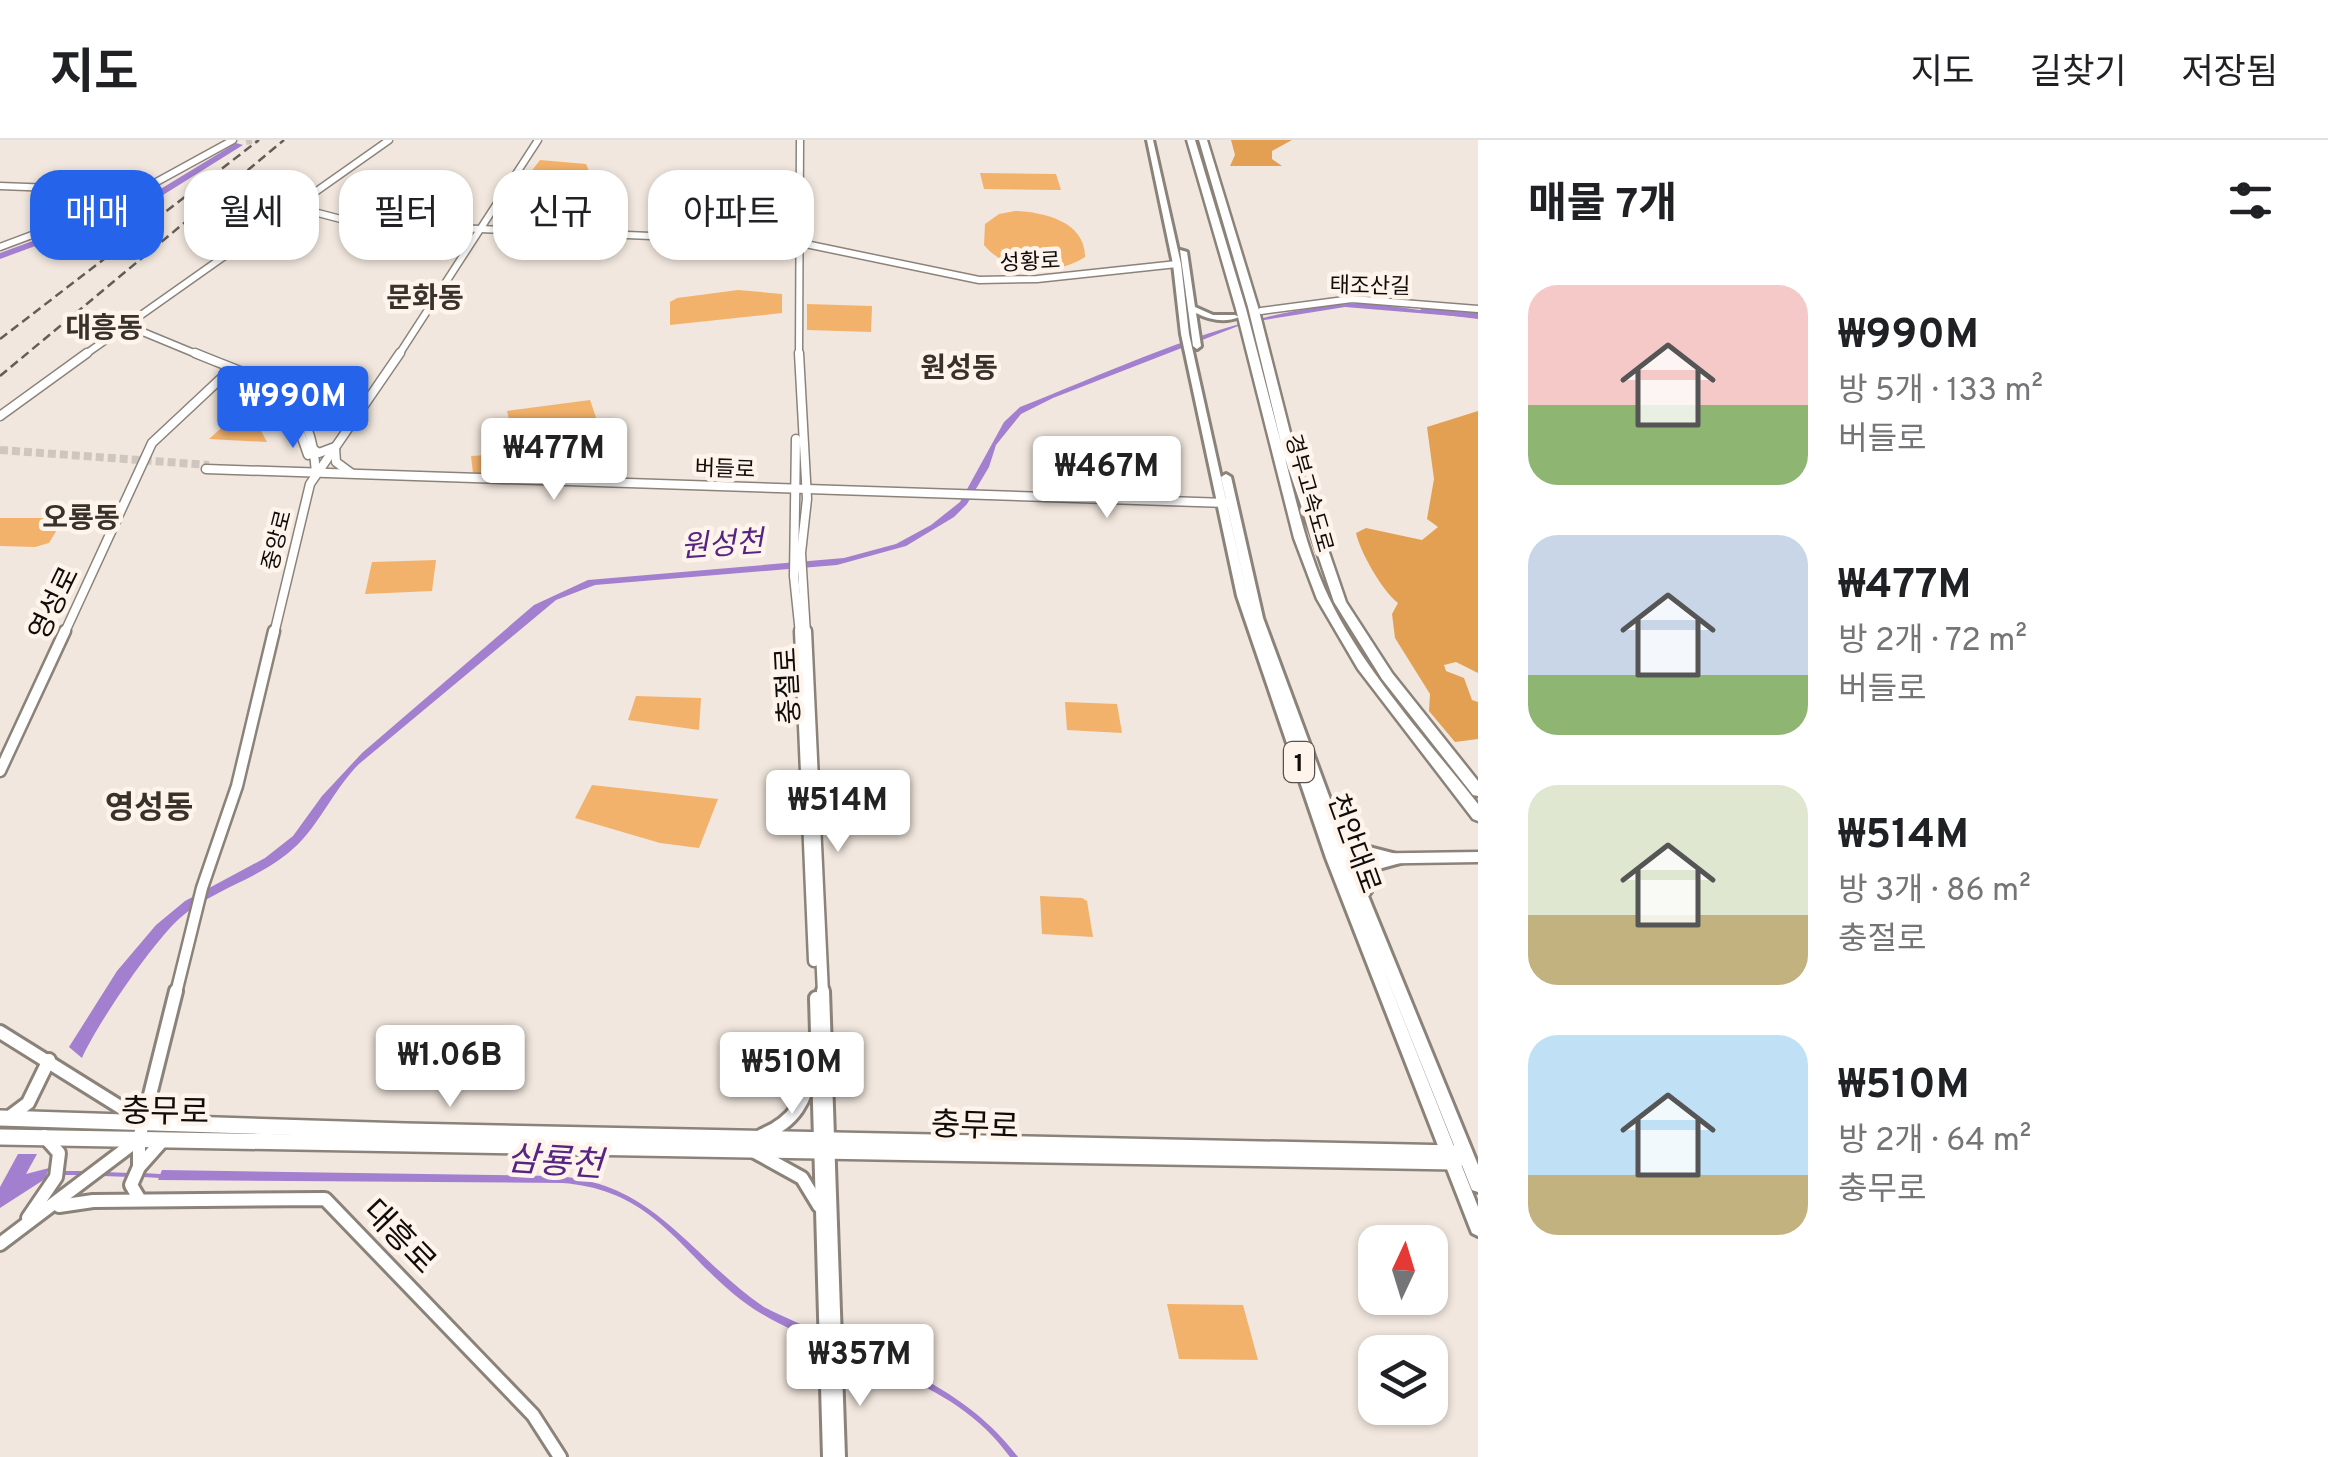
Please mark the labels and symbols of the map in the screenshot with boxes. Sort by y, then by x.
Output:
street label: 성황로 [999,248,1061,279]
street label: 태조산길 [1329,273,1411,302]
district label: 문화동 [386,282,464,318]
district label: 대흥동 [65,312,143,348]
district label: 원성동 [920,352,998,388]
pin: ₩990M [223,366,363,451]
pin: ₩477M [484,418,624,503]
street label: 경부고속도로 [1278,432,1337,556]
pin: ₩467M [1037,436,1177,521]
street label: 버들로 [694,456,756,485]
district label: 오룡동 [42,502,120,538]
street label: 중앙로 [258,508,299,573]
water label: 원성천 [680,525,768,568]
street label: 영성로 [23,562,89,647]
street label: 충절로 [770,646,810,725]
road number: 1 [1284,742,1314,782]
pin: ₩514M [768,770,908,855]
street label: 천안대로 [1318,789,1387,899]
district label: 영성동 [105,790,193,830]
pin: ₩1.06B [369,1025,531,1110]
pin: ₩510M [722,1032,862,1117]
street label: 충무로 [120,1093,209,1135]
street label: 충무로 [930,1106,1020,1150]
water label: 삼룡천 [505,1139,608,1190]
street label: 대흥로 [353,1192,443,1284]
north arrow [1358,1225,1448,1315]
pin: ₩357M [790,1324,930,1409]

